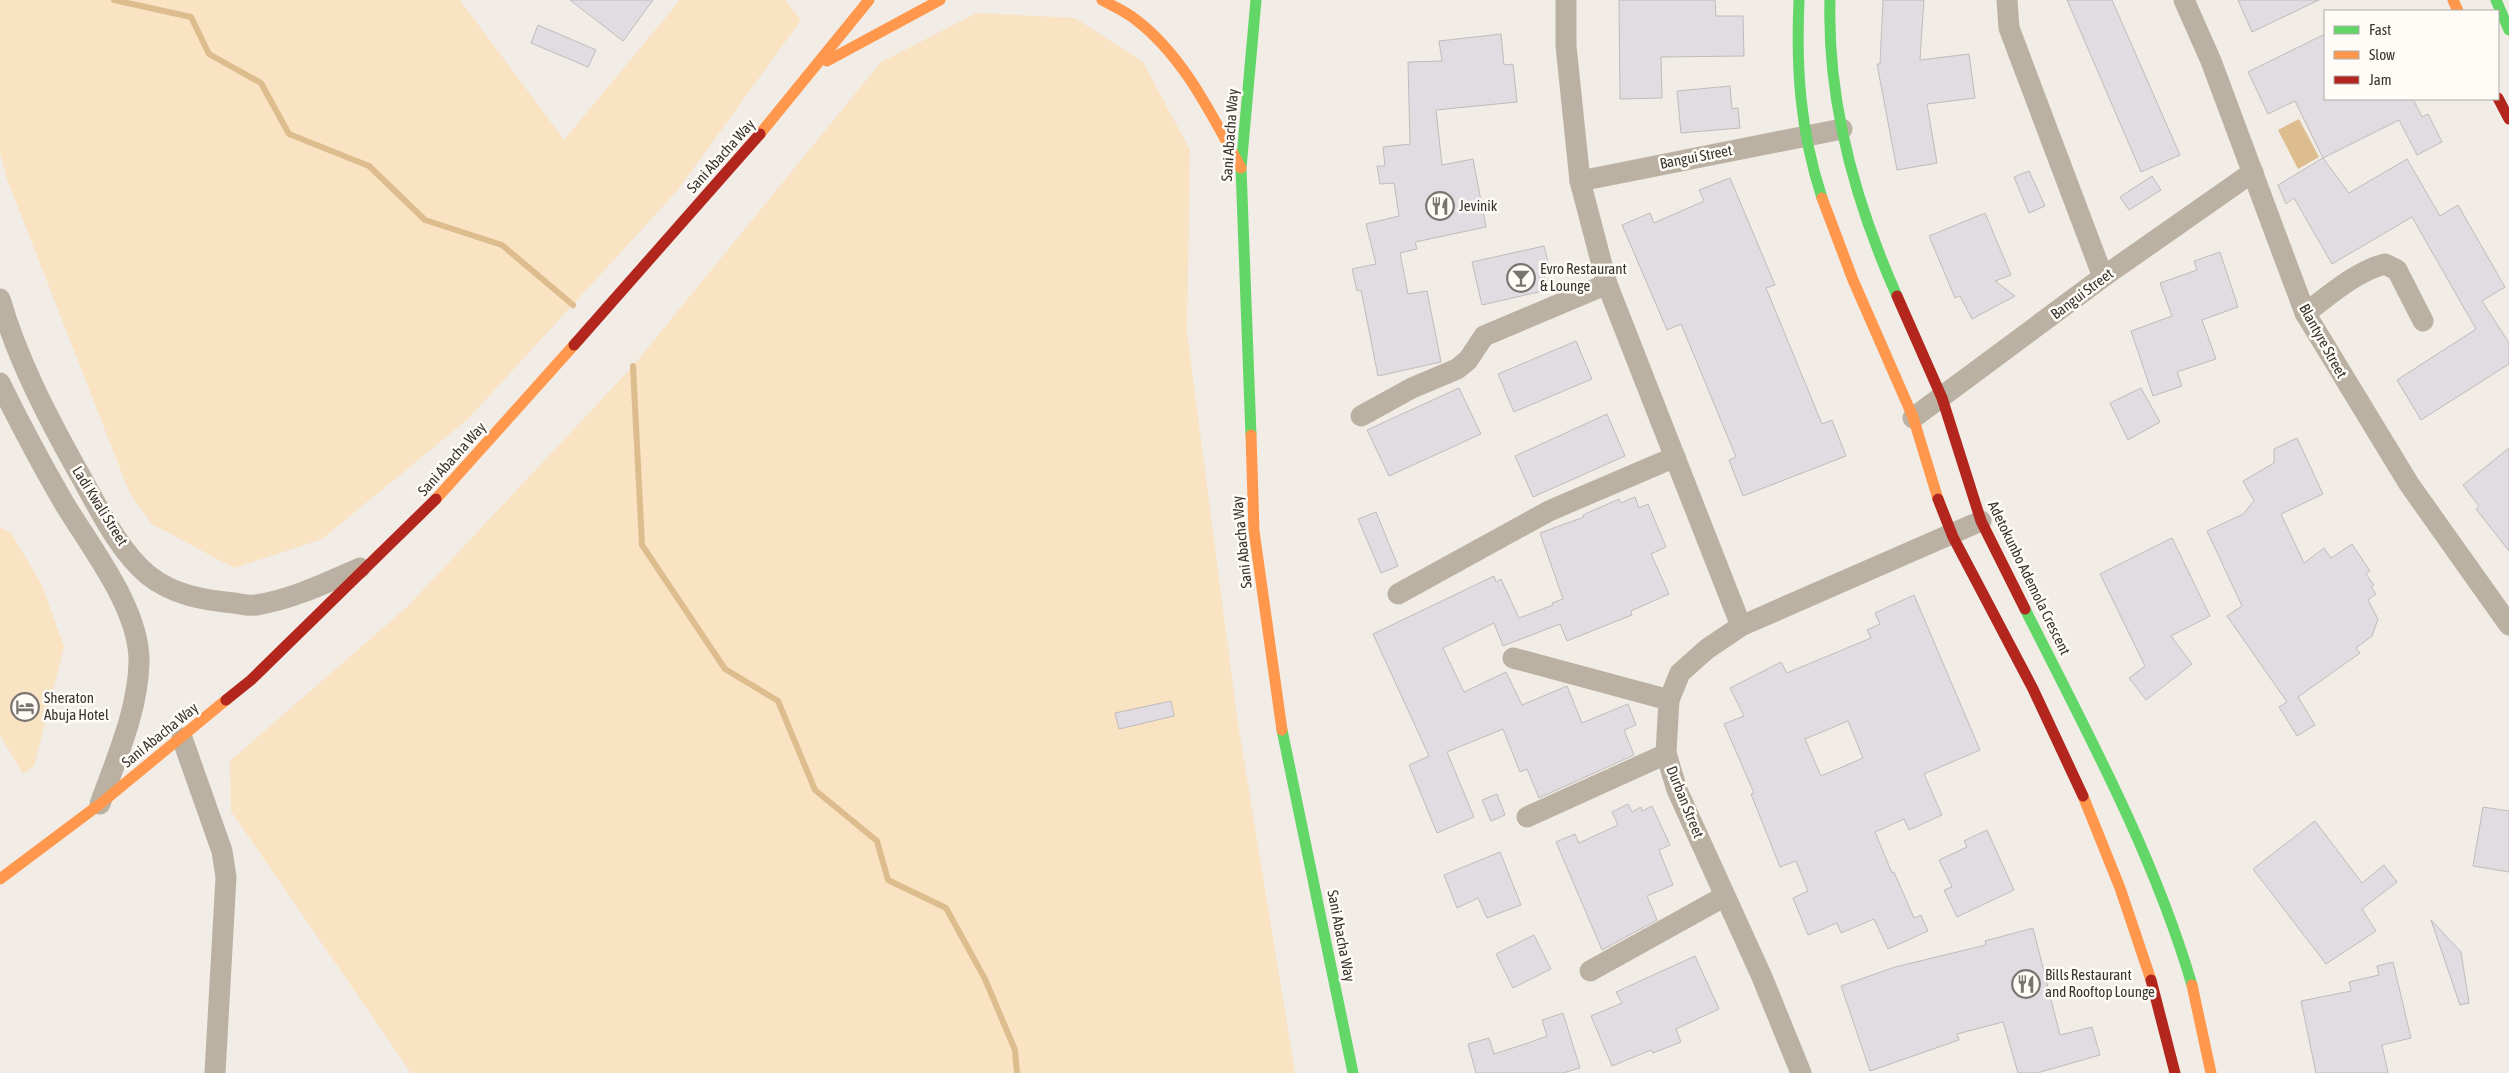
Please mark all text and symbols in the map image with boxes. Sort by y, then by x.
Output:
legend [2324,10,2499,100]
text: Fast [2369,21,2391,38]
text: Slow [2369,46,2395,63]
text: Jam [2369,71,2392,88]
street label: Sani Abacha Way [1218,88,1241,182]
street label: Sani Abacha Way [683,115,758,196]
street label: Bangui Street [1658,141,1734,172]
restaurant icon: Jevinik [1425,191,1455,221]
place label: Jevinik [1459,197,1498,214]
place label: Evro Restaurant & Lounge [1540,260,1627,294]
bar icon: Evro Restaurant & Lounge [1506,263,1536,293]
street label: Bangui Street [2047,265,2116,323]
street label: Blantyre Street [2296,301,2351,381]
street label: Sani Abacha Way [414,418,489,499]
street label: Ladi Kwali Street [69,463,132,549]
street label: Sani Abacha Way [1228,495,1255,589]
street label: Adetokunbo Ademola Crescent [1985,498,2074,658]
place label: Sheraton Abuja Hotel [44,689,109,723]
hotel icon: Sheraton Abuja Hotel [10,692,40,722]
street label: Sani Abacha Way [118,699,201,770]
street label: Durban Street [1663,763,1708,840]
street label: Sani Abacha Way [1324,889,1359,983]
place label: Bills Restaurant and Rooftop Lounge [2045,966,2155,1000]
restaurant icon: Bills Restaurant and Rooftop Lounge [2011,969,2041,999]

